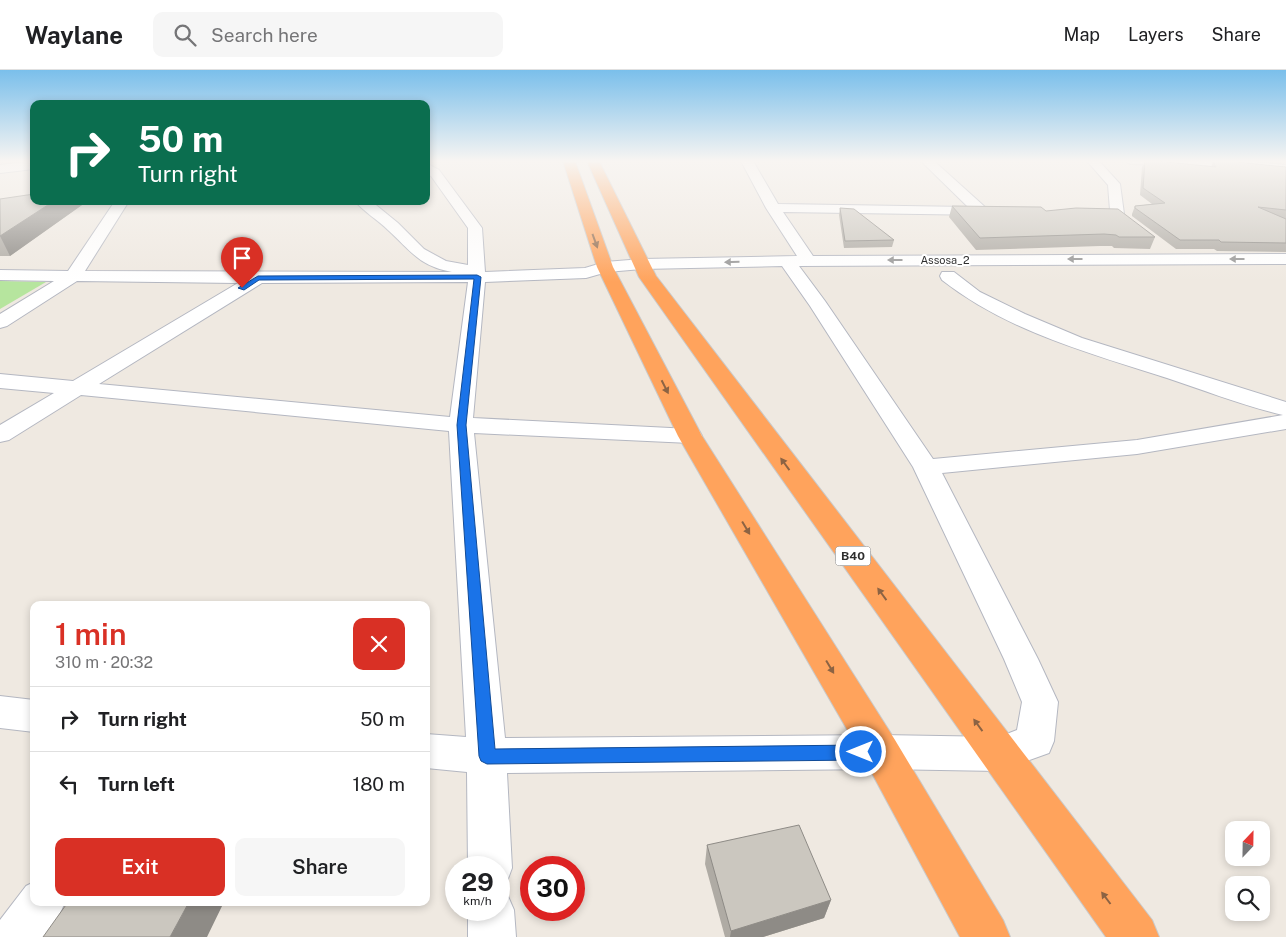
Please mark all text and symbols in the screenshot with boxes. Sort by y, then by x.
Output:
search box [153,12,503,57]
text: Waylane [25,21,123,49]
icon: search [171,21,199,49]
text: Search here [211,24,318,46]
text: Map [1064,24,1100,45]
text: Layers [1128,24,1184,45]
text: Share [1212,24,1261,45]
text: 50 m [138,119,223,160]
icon: right [55,120,120,185]
text: Turn right [138,161,238,187]
one-way arrow [592,233,599,248]
pin [221,237,263,288]
icon: arrive [228,244,256,272]
street label: Assosa_2 [920,254,970,266]
one-way arrow [1067,255,1083,263]
one-way arrow [1229,255,1245,263]
one-way arrow [887,256,903,264]
one-way arrow [724,258,740,266]
one-way arrow [661,380,669,394]
one-way arrow [780,457,790,471]
one-way arrow [741,522,750,535]
road number: B40 [836,546,870,566]
one-way arrow [877,588,887,601]
text: 1 min [55,616,126,652]
button: close [353,618,405,670]
text: 310 m · 20:32 [55,653,153,672]
one-way arrow [825,661,834,674]
icon: right [55,705,83,733]
text: Turn right [98,708,187,730]
text: 50 m [360,708,405,730]
one-way arrow [973,718,983,732]
position arrow [834,725,886,777]
icon: left [55,770,83,798]
text: Turn left [98,773,175,795]
text: 180 m [352,773,405,795]
north arrow [1225,821,1270,866]
map controls [1225,821,1270,921]
button: Exit [55,838,225,896]
button: Share [235,838,405,896]
speed limit sign: 30 [520,856,585,921]
text: 29 [461,867,494,897]
button: search [1225,876,1270,921]
one-way arrow [1101,892,1112,905]
text: km/h [463,894,492,908]

